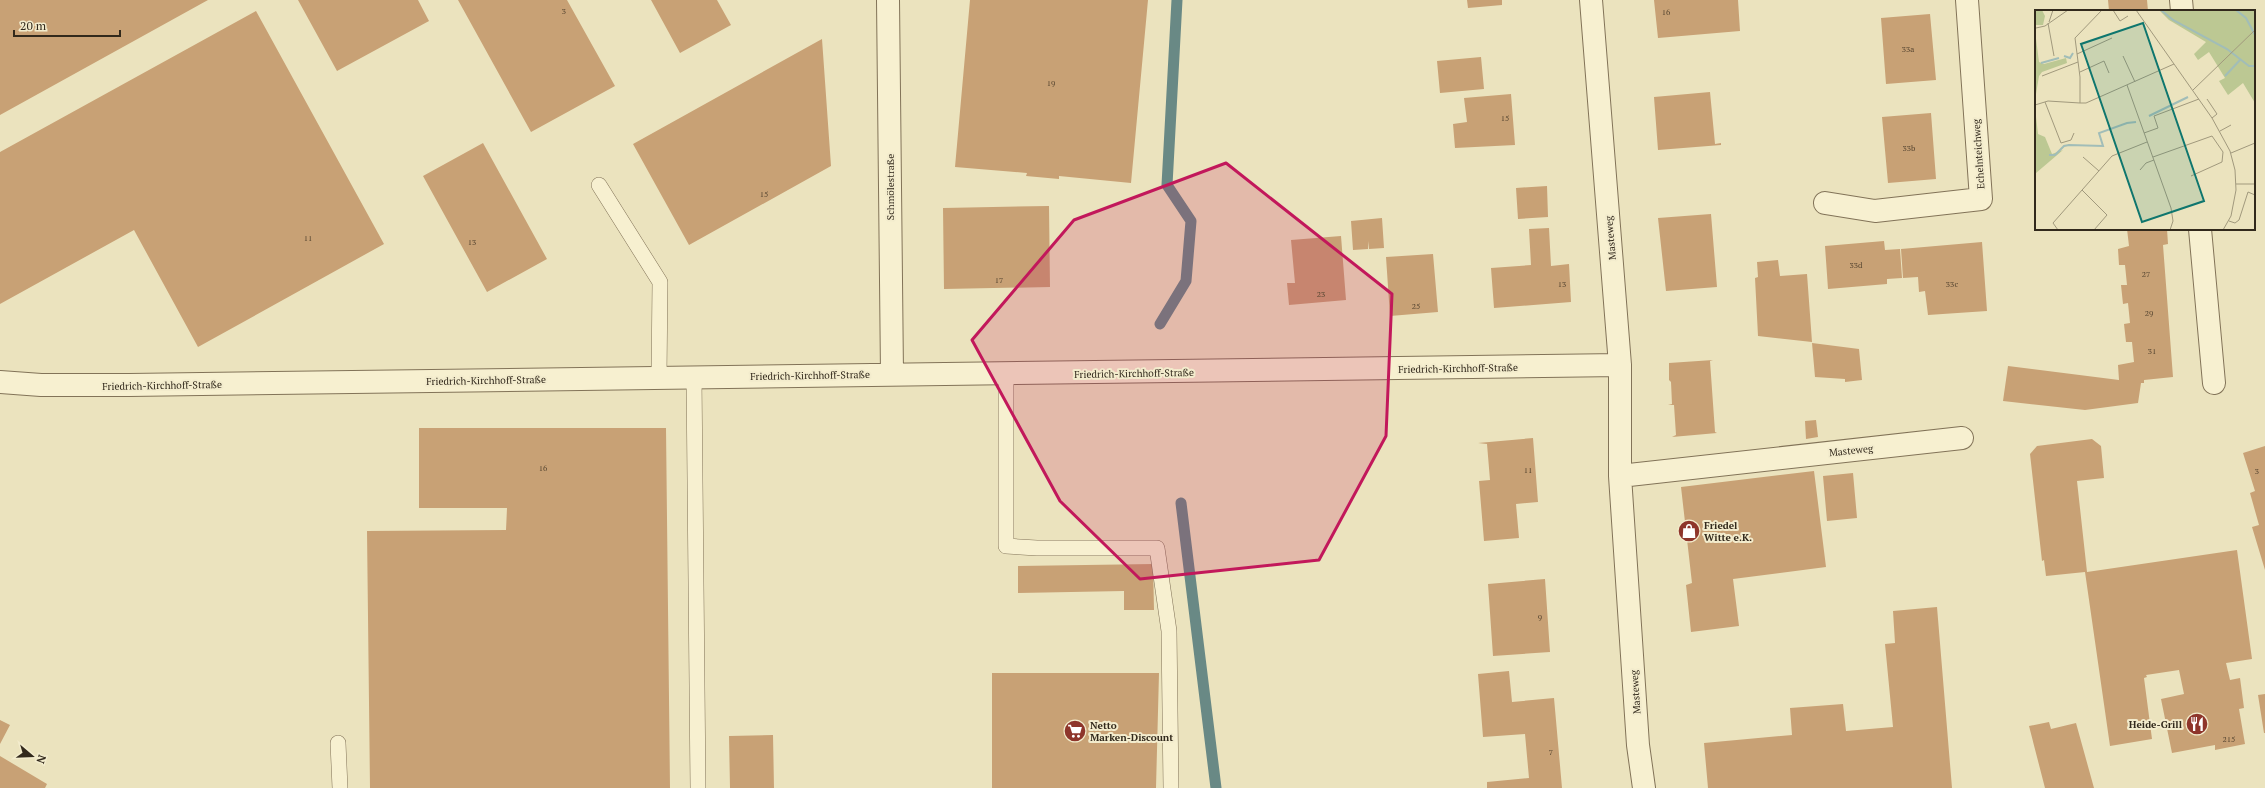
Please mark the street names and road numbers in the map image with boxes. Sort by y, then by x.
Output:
street label: Echelnteichweg [1970,118,1987,189]
street label: Schmölestraße [884,154,897,220]
street label: Masteweg [1602,215,1619,261]
street label: Friedrich-Kirchhoff-Straße [1398,361,1518,376]
street label: Friedrich-Kirchhoff-Straße [1074,366,1194,381]
street label: Friedrich-Kirchhoff-Straße [750,368,870,383]
street label: Friedrich-Kirchhoff-Straße [426,373,546,388]
street label: Friedrich-Kirchhoff-Straße [102,378,222,393]
street label: Masteweg [1828,442,1874,459]
street label: Masteweg [1627,669,1644,714]

